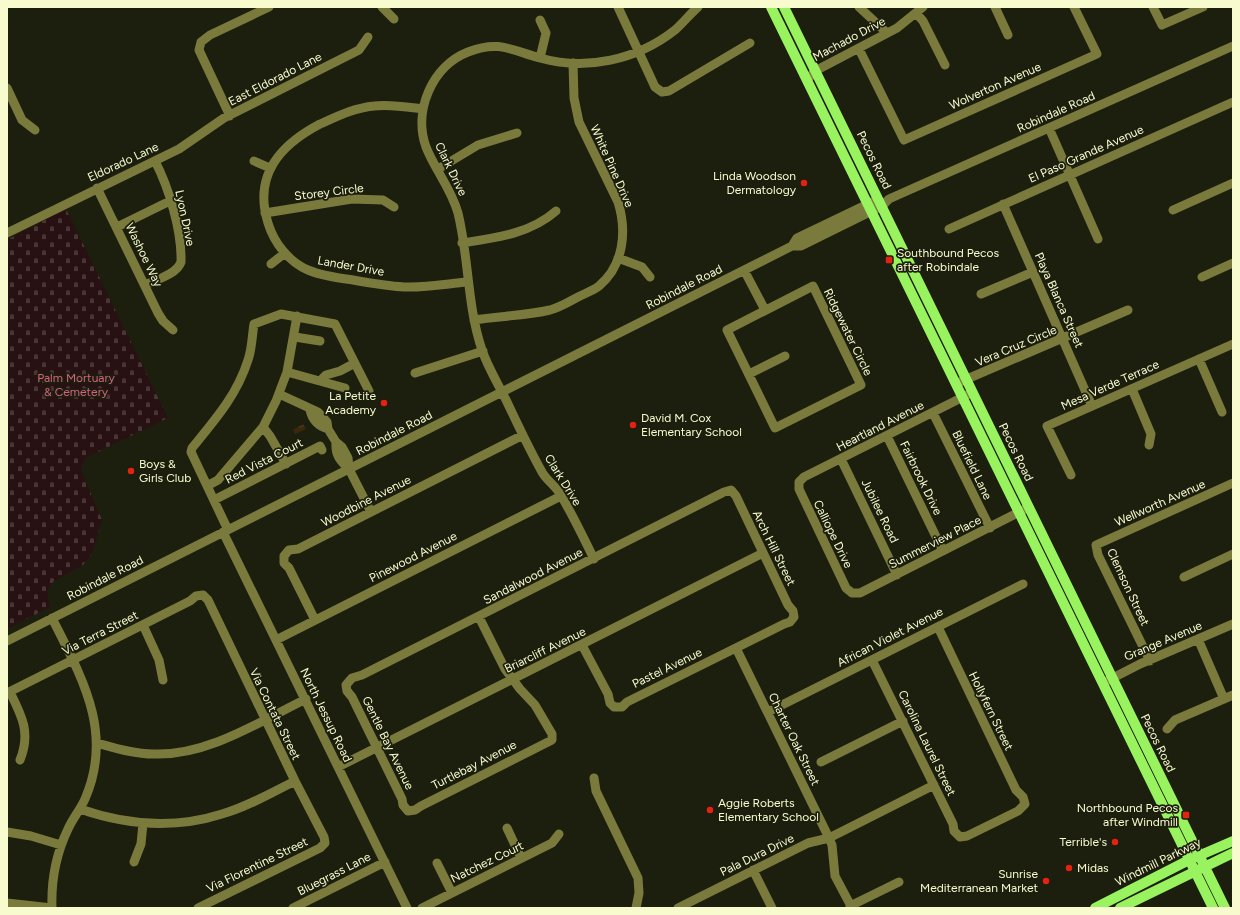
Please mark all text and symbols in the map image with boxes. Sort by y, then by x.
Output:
street label: Machado Drive [810,14,888,64]
street label: East Eldorado Lane [226,49,324,109]
street label: Wolverton Avenue [947,59,1043,113]
street label: Robindale Road [1015,89,1097,135]
street label: El Paso Grande Avenue [1026,122,1146,186]
street label: White Pine Drive [588,123,637,210]
street label: Pecos Road [854,129,894,191]
street label: Eldorado Lane [85,139,161,185]
street label: Clark Drive [432,140,470,199]
place label: Linda Woodson Dermatology [713,169,797,197]
marker: Linda Woodson Dermatology [799,178,809,188]
street label: Storey Circle [294,181,365,203]
street label: Lyon Drive [172,189,198,248]
street label: Washoe Way [123,221,166,290]
place label: Southbound Pecos after Robindale [897,246,999,274]
street label: Playa Blanca Street [1032,250,1086,350]
street label: Lander Drive [317,253,386,279]
marker: Southbound Pecos after Robindale [884,255,894,265]
street label: Robindale Road [643,262,725,312]
street label: Ridgewater Circle [821,286,875,378]
street label: Vera Cruz Circle [973,322,1059,369]
street label: Mesa Verde Terrace [1059,357,1162,413]
park label: Palm Mortuary & Cemetery [37,371,116,399]
place label: La Petite Academy [325,389,377,417]
marker: La Petite Academy [379,398,389,408]
street label: Heartland Avenue [834,398,926,454]
street label: Robindale Road [353,408,435,458]
place label: David M. Cox Elementary School [641,411,742,439]
marker: David M. Cox Elementary School [628,420,638,430]
street label: Pecos Road [996,421,1036,483]
street label: Bluefield Lane [949,428,995,502]
street label: Red Vista Court [223,435,306,487]
street label: Fairbrook Drive [897,439,945,518]
street label: Clark Drive [542,452,585,509]
place label: Boys & Girls Club [139,457,191,485]
marker: Boys & Girls Club [126,466,136,476]
street label: Woodbine Avenue [319,472,413,530]
street label: Jubilee Road [859,477,901,545]
street label: Wellworth Avenue [1112,477,1208,529]
street label: Calliope Drive [810,498,856,571]
street label: Arch Hill Street [750,508,798,588]
street label: Summerview Place [887,512,984,571]
street label: Pinewood Avenue [367,529,460,585]
street label: Sandalwood Avenue [481,545,585,607]
street label: Clemson Street [1104,546,1152,628]
street label: Robindale Road [64,553,146,603]
street label: African Violet Avenue [835,604,946,670]
street label: Via Terra Street [60,608,141,658]
street label: Grange Avenue [1122,618,1204,664]
street label: Briarcliff Avenue [502,624,588,676]
street label: Pastel Avenue [630,645,705,691]
street label: Via Contata Street [247,666,303,763]
street label: North Jessup Road [297,666,355,764]
street label: Hollyfern Street [966,669,1016,753]
street label: Carolina Laurel Street [895,688,959,799]
street label: Charter Oak Street [765,690,823,788]
street label: Gentle Bay Avenue [359,694,417,792]
street label: Pecos Road [1138,712,1178,774]
street label: Turtlebay Avenue [429,737,519,792]
place label: Aggie Roberts Elementary School [718,796,819,824]
place label: Northbound Pecos after Windmill [1077,801,1178,829]
marker: Aggie Roberts Elementary School [705,805,715,815]
marker: Northbound Pecos after Windmill [1181,810,1191,820]
street label: Pala Dura Drive [718,831,797,879]
street label: Via Florentine Street [204,834,310,896]
place label: Terrible's [1059,835,1107,849]
street label: Windmill Parkway [1113,835,1204,889]
marker: Terrible's [1110,837,1120,847]
street label: Natchez Court [448,838,526,886]
street label: Bluegrass Lane [295,849,373,898]
place label: Midas [1077,861,1109,875]
marker: Midas [1064,863,1074,873]
place label: Sunrise Mediterranean Market [920,867,1038,895]
marker: Sunrise Mediterranean Market [1041,876,1051,886]

